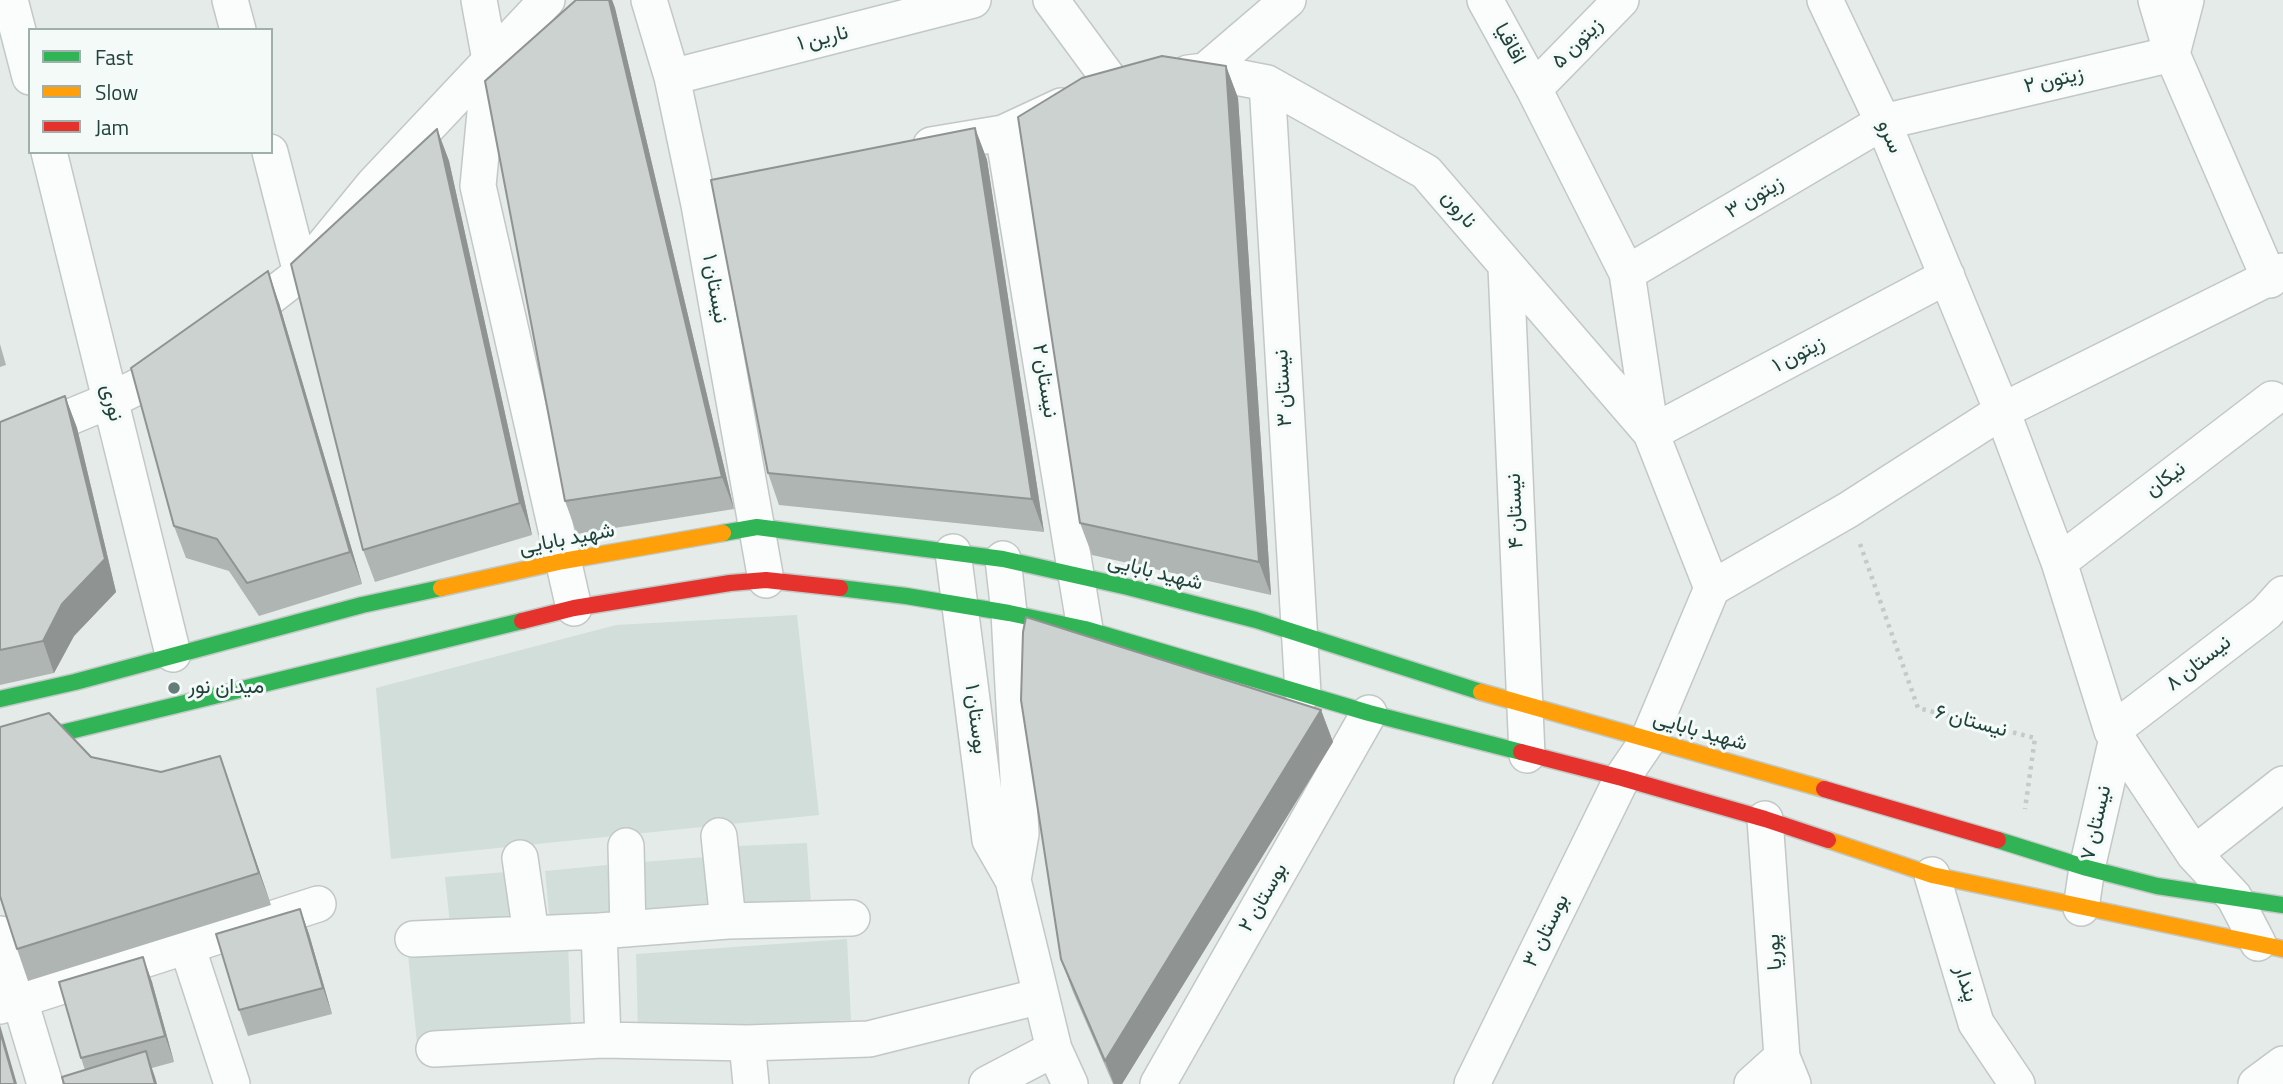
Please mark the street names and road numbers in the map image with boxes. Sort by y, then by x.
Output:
street label: زیتون ۵ [1547,13,1609,75]
street label: اقاقیا [1488,19,1530,69]
street label: نارین ۱ [795,21,851,57]
street label: زیتون ۲ [2022,62,2086,100]
street label: سرو [1871,117,1907,157]
street label: زیتون ۳ [1721,171,1789,225]
street label: نارون [1435,186,1481,234]
street label: نیستان ۱ [696,252,732,326]
street label: زیتون ۱ [1769,331,1829,379]
street label: نیستان ۲ [1026,342,1062,420]
street label: نیستان ۳ [1269,349,1299,427]
street label: نوری [94,382,128,424]
street label: نیکان [2141,457,2191,503]
street label: نیستان ۴ [1502,473,1530,549]
street label: شهید بابایی [517,518,617,562]
street label: شهید بابایی [1105,549,1205,597]
street label: نیستان ۸ [2161,631,2237,697]
street label: بوستان ۱ [958,682,992,756]
street label: نیستان ۶ [1932,700,2010,744]
street label: شهید بابایی [1650,707,1750,757]
street label: نیستان ۷ [2076,783,2118,863]
street label: بوستان ۲ [1234,859,1294,937]
street label: بوستان ۳ [1519,890,1575,972]
street label: پوریا [1761,933,1789,971]
street label: پندار [1948,963,1982,1005]

